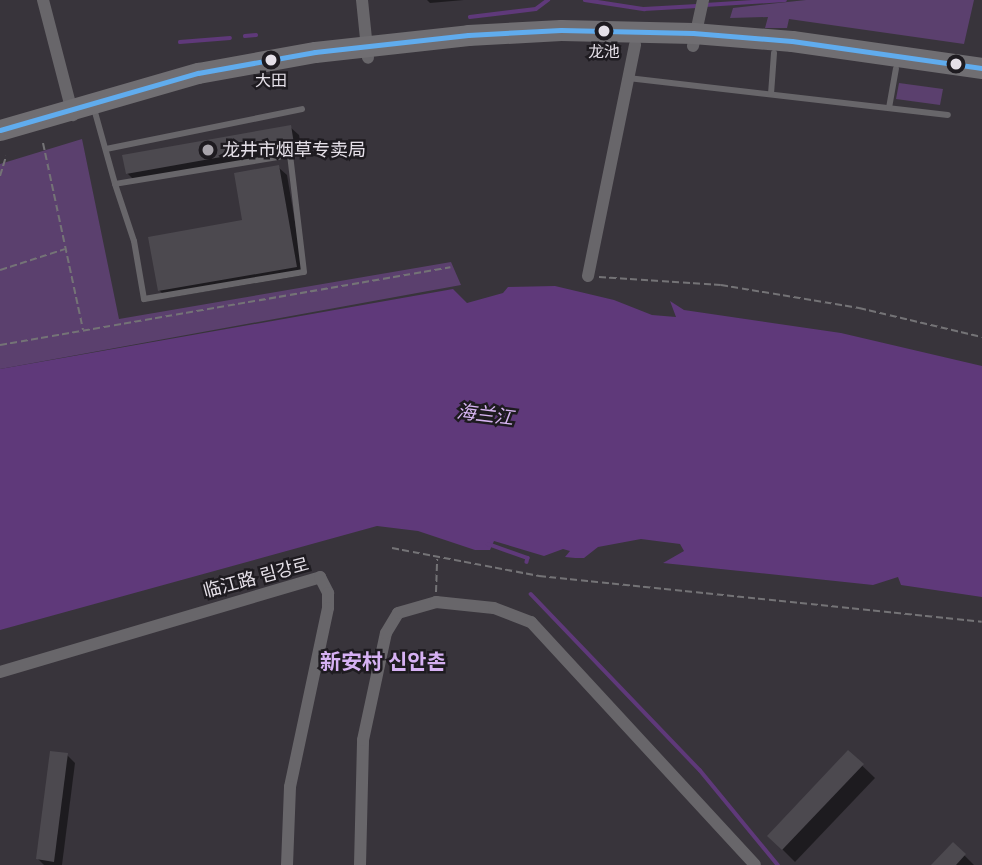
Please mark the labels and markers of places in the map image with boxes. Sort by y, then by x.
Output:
marker: 龙池 [597,24,611,38]
place label: 龙池 [588,41,620,61]
marker: 大田 [264,53,278,67]
unlabelled marker [949,57,963,71]
place label: 大田 [255,70,287,90]
place label: 龙井市烟草专卖局 [222,139,366,161]
marker: 龙井市烟草专卖局 [200,142,216,158]

